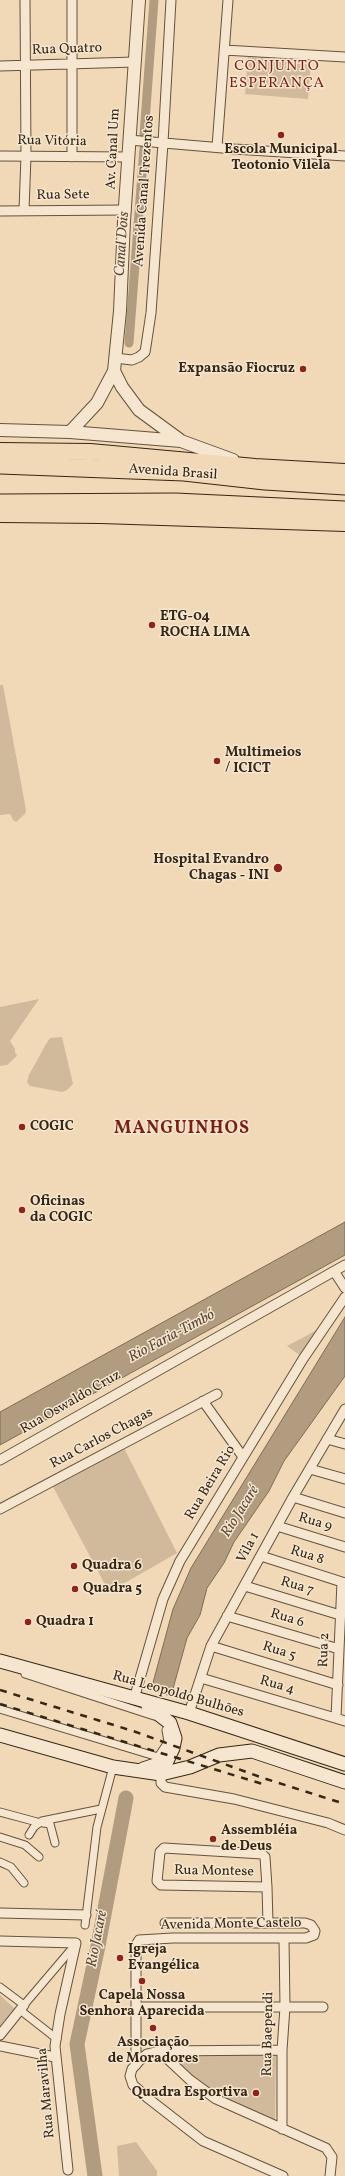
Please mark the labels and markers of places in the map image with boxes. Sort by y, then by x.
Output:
marker: Escola Municipal Teotonio Vilela [276,130,286,140]
place label: Escola Municipal Teotonio Vilela [224,142,338,174]
place label: Expansão Fiocruz [178,361,295,377]
marker: Expansão Fiocruz [298,364,308,374]
place label: ETG-04 ROCHA LIMA [160,609,250,642]
marker: ETG-04 ROCHA LIMA [147,620,157,630]
place label: Multimeios / ICICT [225,745,301,778]
marker: Multimeios / ICICT [212,756,222,766]
place label: Hospital Evandro Chagas - INI [153,852,269,884]
marker: Hospital Evandro Chagas - INI [272,862,284,874]
place label: COGIC [30,1119,74,1135]
marker: COGIC [17,1122,27,1132]
place label: Oficinas da COGIC [30,1194,93,1226]
marker: Oficinas da COGIC [17,1205,27,1215]
place label: Quadra 6 [82,1558,142,1574]
marker: Quadra 6 [69,1561,79,1571]
place label: Quadra 5 [83,1581,142,1597]
marker: Quadra 5 [70,1584,80,1594]
place label: Quadra 1 [36,1614,94,1630]
marker: Quadra 1 [23,1617,33,1627]
place label: Assembléia de Deus [221,1823,297,1856]
marker: Assembléia de Deus [208,1834,218,1844]
place label: Igreja Evangélica [128,1942,200,1974]
marker: Igreja Evangélica [115,1953,125,1963]
marker: Capela Nossa Senhora Aparecida [137,1976,147,1986]
place label: Capela Nossa Senhora Aparecida [79,1988,205,2020]
marker: Associação de Moradores [148,2023,158,2033]
place label: Associação de Moradores [108,2035,198,2068]
place label: Quadra Esportiva [132,2085,248,2101]
marker: Quadra Esportiva [251,2088,261,2098]

